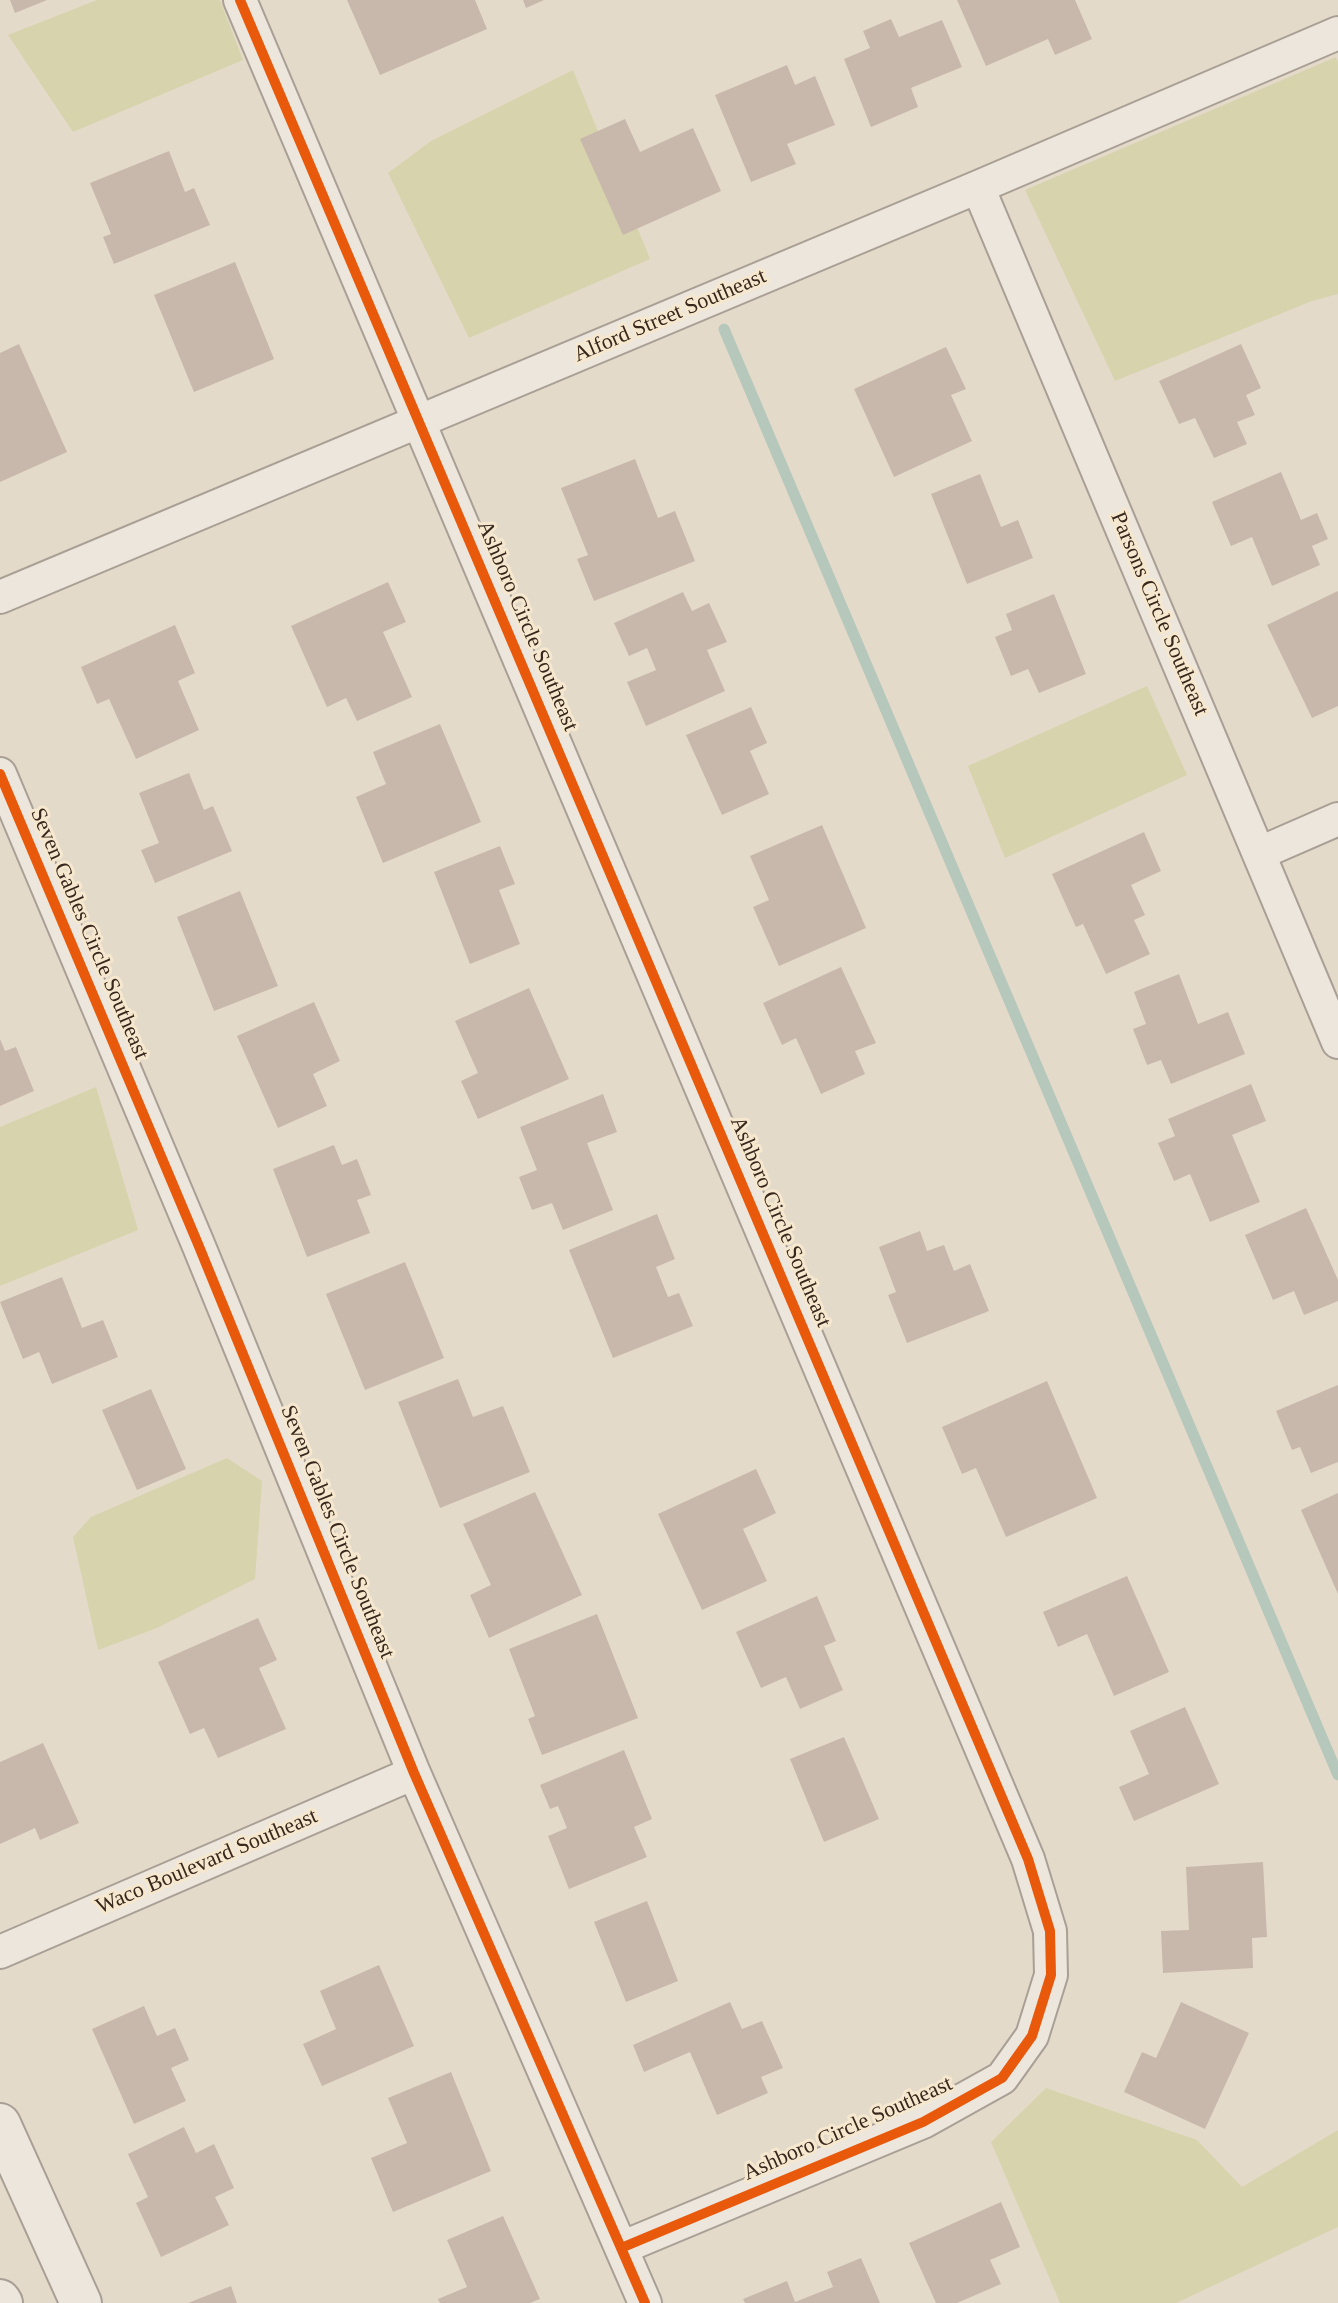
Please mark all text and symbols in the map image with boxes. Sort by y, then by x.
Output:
street label: Alford Street Southeast [570,264,770,368]
street label: Parsons Circle Southeast [1104,508,1214,720]
street label: Ashboro Circle Southeast [471,517,583,735]
street label: Seven Gables Circle Southeast [24,804,154,1064]
street label: Ashboro Circle Southeast [724,1113,836,1331]
street label: Seven Gables Circle Southeast [274,1402,400,1662]
street label: Waco Boulevard Southeast [92,1803,322,1921]
street label: Ashboro Circle Southeast [739,2071,957,2187]

